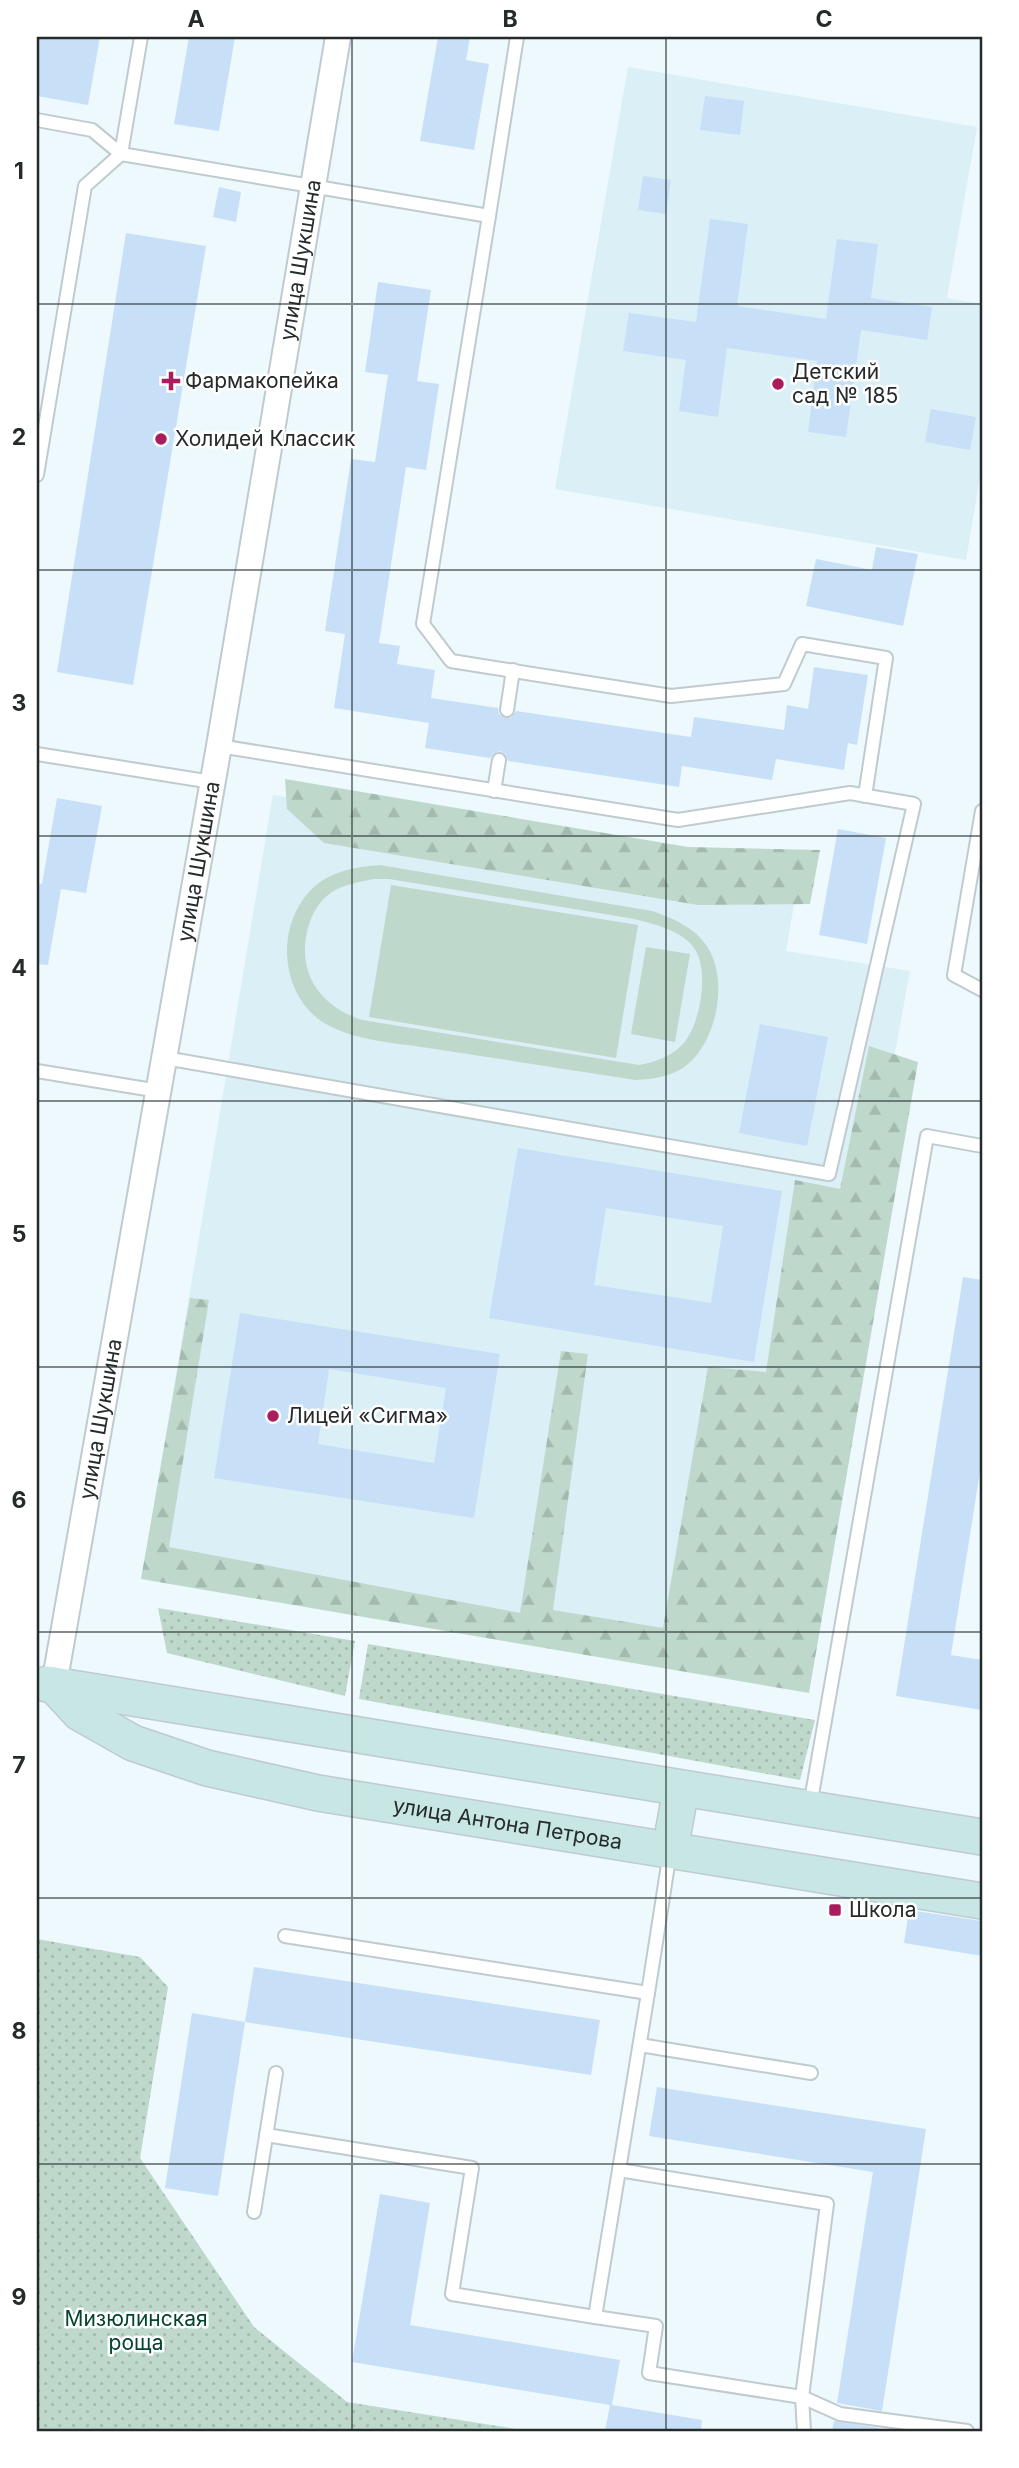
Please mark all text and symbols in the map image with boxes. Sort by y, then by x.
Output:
text: A [187,5,205,33]
text: B [502,5,518,33]
text: C [815,5,833,33]
text: 1 [14,157,24,185]
street label: улица Шукшина [274,178,326,343]
place label: Детский сад № 185 [792,359,898,408]
place label: Фармакопейка [185,368,339,393]
marker: Фармакопейка [163,373,179,389]
marker: Детский сад № 185 [770,376,786,392]
text: 2 [12,423,26,451]
place label: Холидей Классик [175,426,356,451]
marker: Холидей Классик [153,431,169,447]
text: 3 [12,689,26,717]
street label: улица Шукшина [172,779,225,944]
text: 4 [11,954,27,982]
text: 5 [12,1220,26,1248]
street label: улица Шукшина [74,1337,127,1501]
place label: Лицей «Сигма» [287,1403,448,1428]
marker: Лицей «Сигма» [265,1408,281,1424]
text: 6 [12,1486,26,1514]
text: 7 [12,1751,26,1779]
street label: улица Антона Петрова [391,1792,624,1854]
place label: Школа [849,1897,916,1922]
marker: Школа [827,1902,843,1918]
text: 8 [12,2017,26,2045]
text: 9 [12,2283,26,2311]
park label: Мизюлинская роща [64,2306,208,2355]

